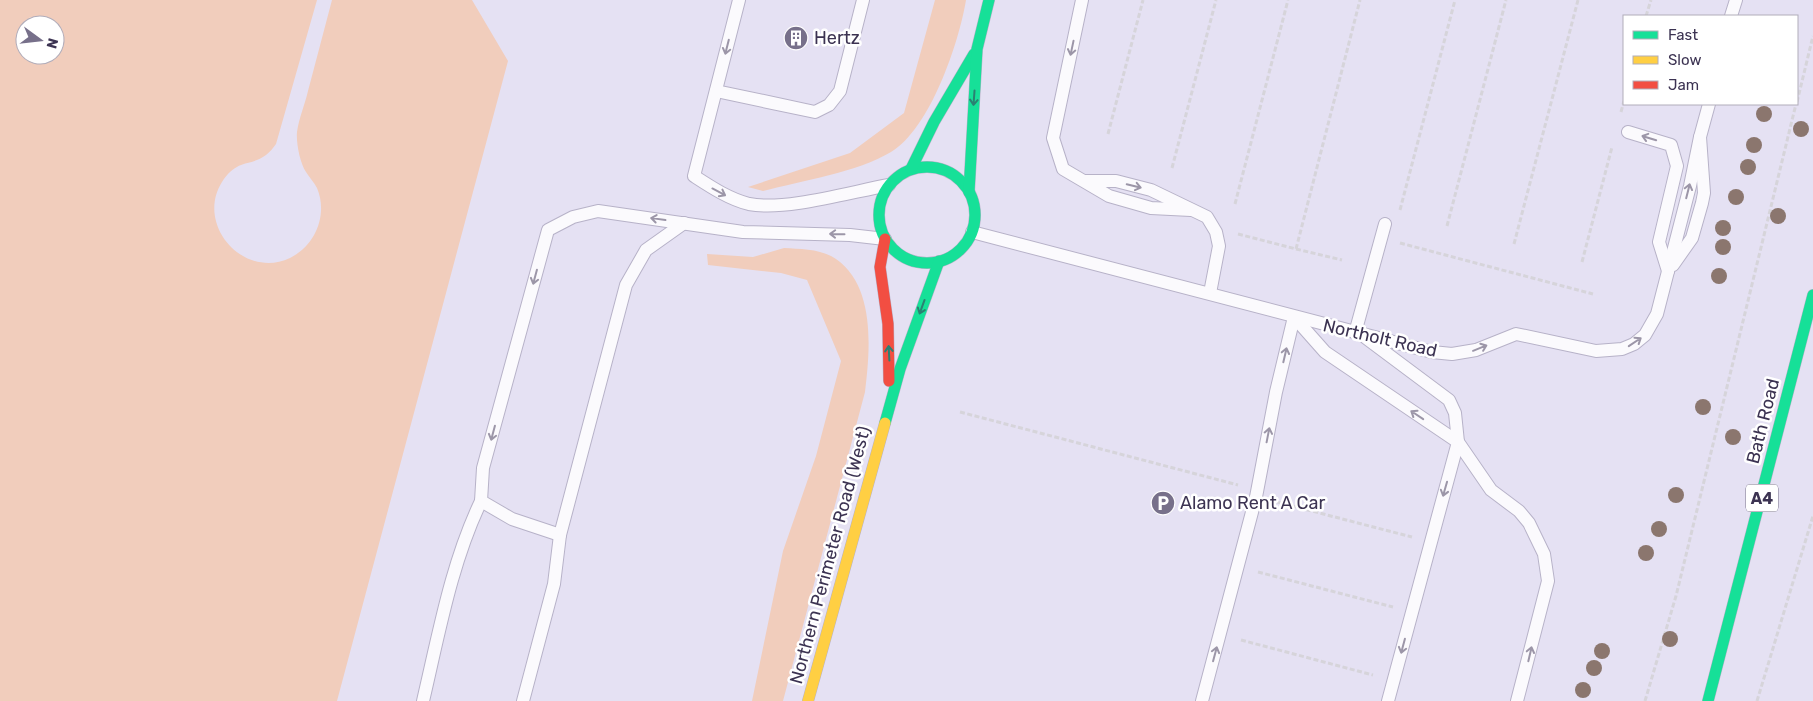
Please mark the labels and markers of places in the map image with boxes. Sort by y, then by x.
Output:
building icon: Hertz [783,25,809,51]
place label: Hertz [814,27,860,49]
parking icon: Alamo Rent A Car [1150,490,1176,516]
place label: Alamo Rent A Car [1180,492,1326,514]

